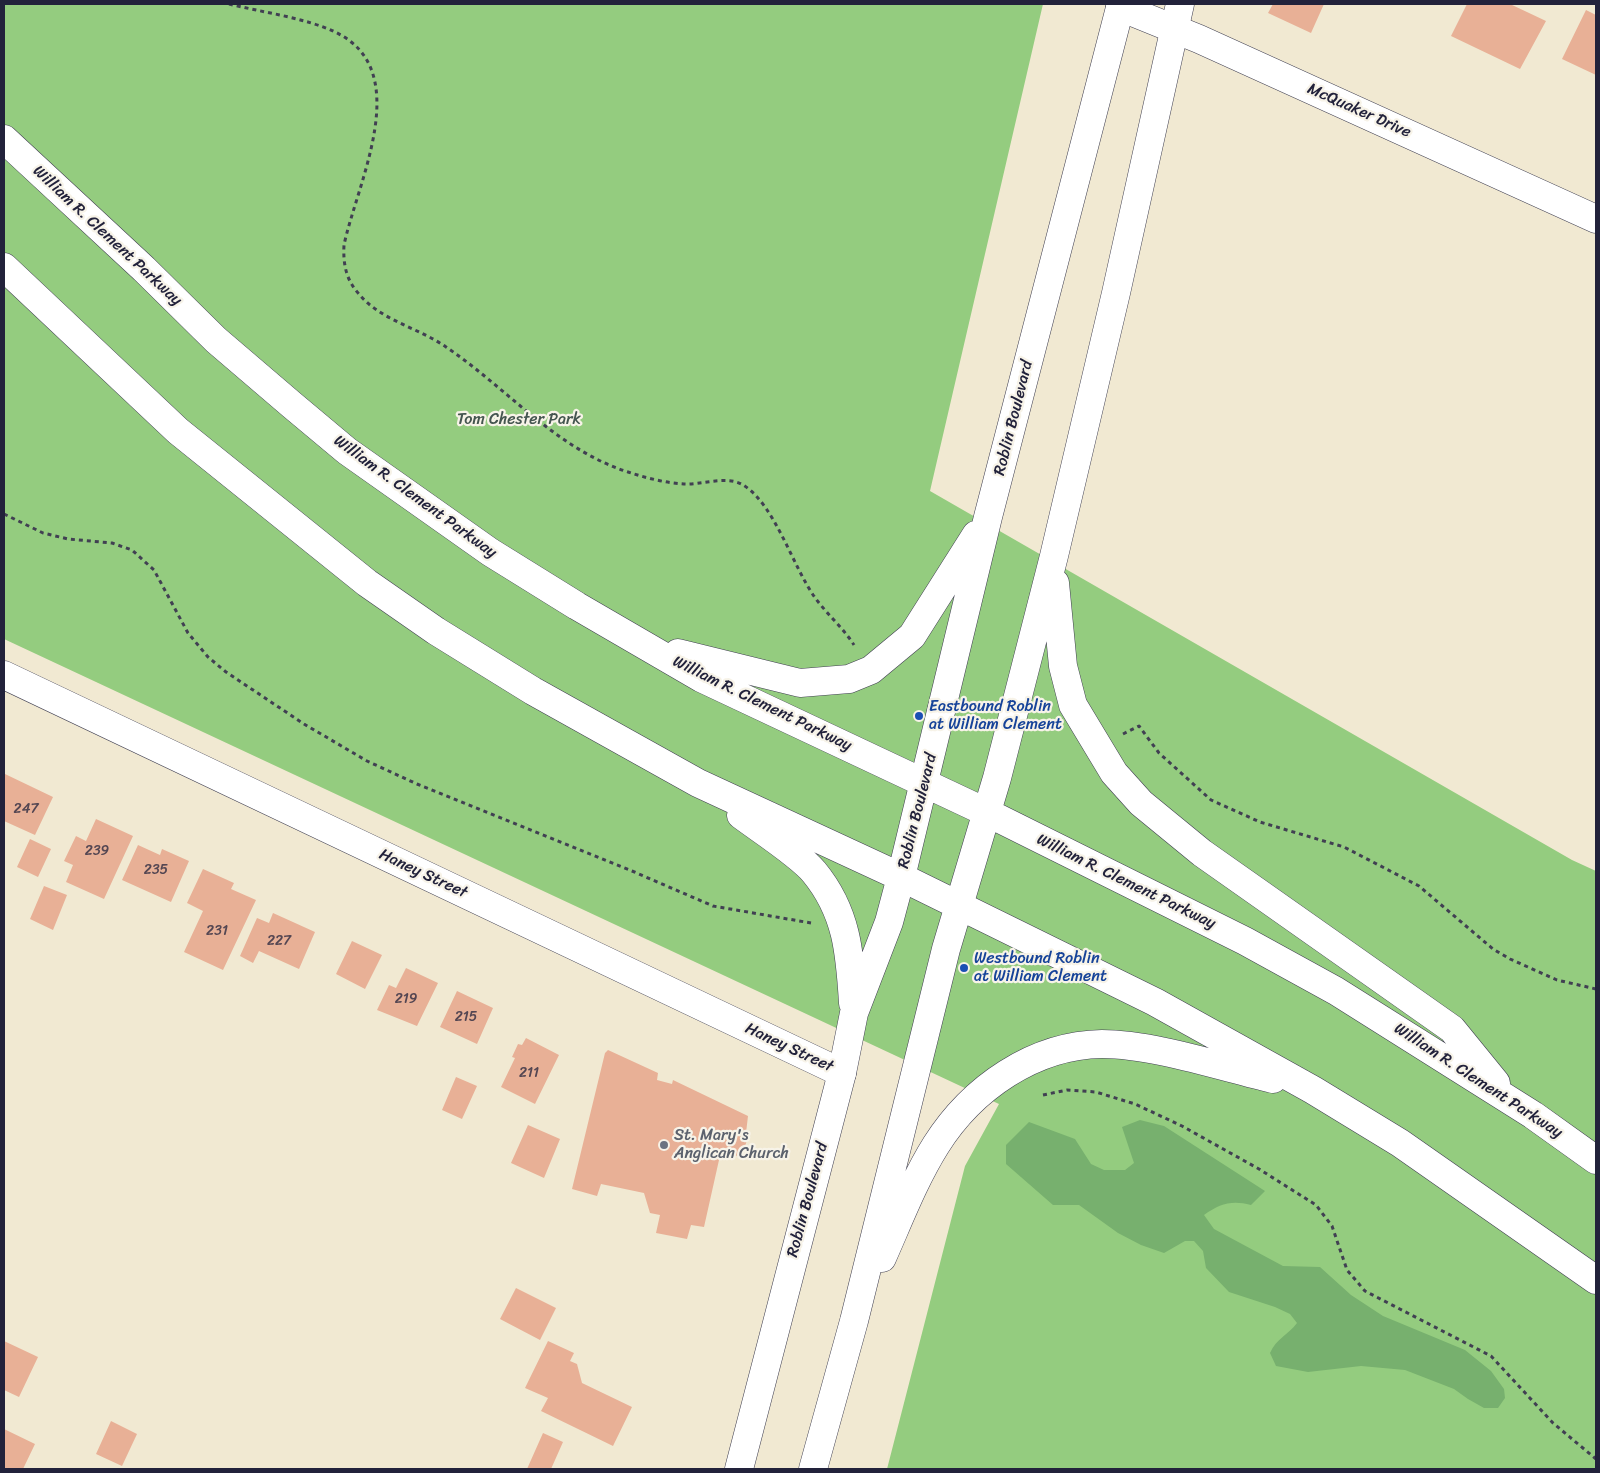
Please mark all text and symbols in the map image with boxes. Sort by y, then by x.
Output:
street label: McQuaker Drive [1304,80,1414,142]
street label: William R. Clement Parkway [28,162,186,310]
street label: Roblin Boulevard [990,358,1038,478]
park label: Tom Chester Park [457,410,581,430]
street label: William R. Clement Parkway [330,431,500,563]
street label: William R. Clement Parkway [669,652,855,756]
place label: Eastbound Roblin at William Clement [929,697,1062,735]
marker: Eastbound Roblin at William Clement [913,710,925,722]
street label: Roblin Boulevard [894,751,942,871]
house number: 247 [14,801,38,817]
street label: William R. Clement Parkway [1033,830,1219,934]
house number: 239 [85,843,109,859]
street label: Haney Street [376,845,470,903]
house number: 235 [144,862,168,878]
house number: 231 [206,923,228,939]
house number: 227 [267,933,291,949]
place label: Westbound Roblin at William Clement [974,949,1107,987]
marker: Westbound Roblin at William Clement [958,962,970,974]
house number: 219 [395,991,417,1007]
house number: 215 [455,1009,477,1025]
street label: Haney Street [742,1019,836,1077]
street label: William R. Clement Parkway [1390,1019,1566,1143]
house number: 211 [519,1065,539,1081]
place label: St. Mary's Anglican Church [674,1126,789,1164]
marker: St. Mary's Anglican Church [658,1139,670,1151]
street label: Roblin Boulevard [783,1141,833,1259]

